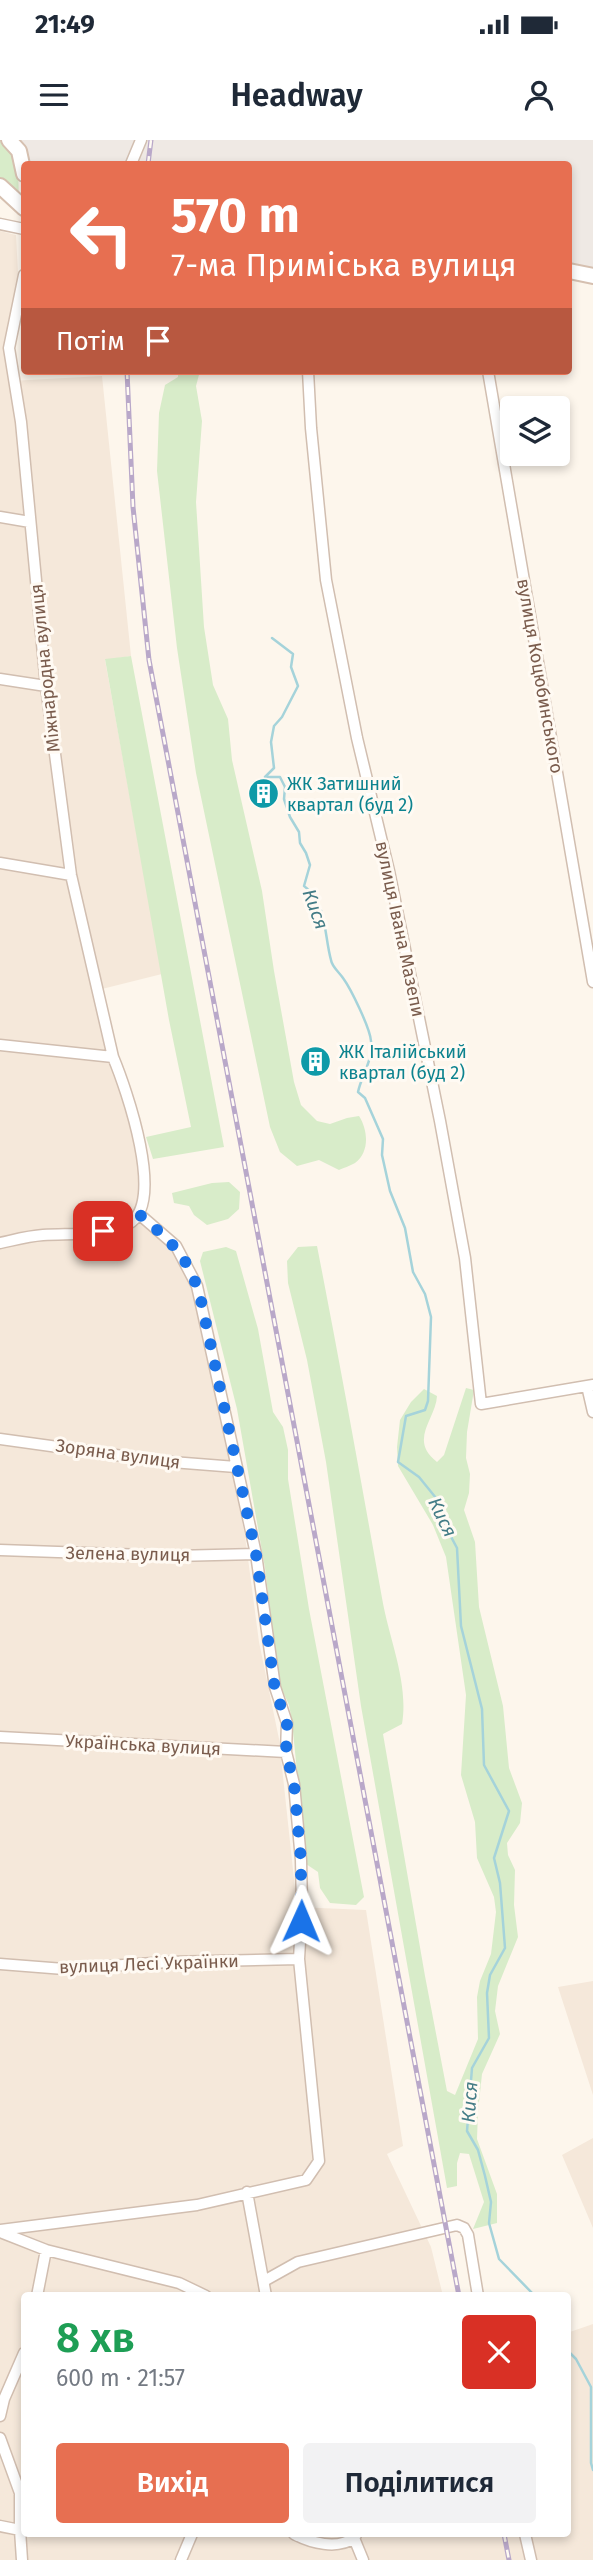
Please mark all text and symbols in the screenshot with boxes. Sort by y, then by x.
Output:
text: 21:49 [35,9,95,40]
icon: menu [35,76,73,114]
text: Headway [230,76,363,114]
icon: person [520,76,558,114]
text: 570 m [171,186,300,245]
icon: left [56,189,147,280]
text: 7-ма Приміська вулиця [171,246,517,284]
icon: arrive [139,322,177,360]
text: Потім [56,326,125,357]
map controls [500,396,570,466]
button: layers [500,396,570,466]
street label: вулиця Коцюбинського [512,577,568,775]
street label: Міжнародна вулиця [25,583,65,753]
place label: ЖК Затишний квартал (буд 2) [287,773,413,816]
building icon: ЖК Затишний квартал (буд 2) [247,777,281,811]
street label: вулиця Івана Мазепи [371,839,429,1019]
water label: Кися [298,886,333,933]
place label: ЖК Італійський квартал (буд 2) [339,1041,467,1084]
building icon: ЖК Італійський квартал (буд 2) [299,1045,333,1079]
pin [73,1201,133,1261]
icon: arrive [84,1212,122,1250]
street label: Зоряна вулиця [54,1434,182,1474]
water label: Кися [423,1494,462,1541]
street label: Зелена вулиця [66,1542,190,1566]
street label: Українська вулиця [64,1730,222,1760]
position arrow [264,1884,338,1958]
street label: вулиця Лесі Українки [59,1950,239,1978]
water label: Кися [457,2081,482,2123]
text: 8 хв [56,2313,135,2363]
button: close [462,2315,536,2389]
text: 600 m · 21:57 [56,2364,185,2392]
button: Вихід [56,2443,289,2523]
button: Поділитися [303,2443,536,2523]

